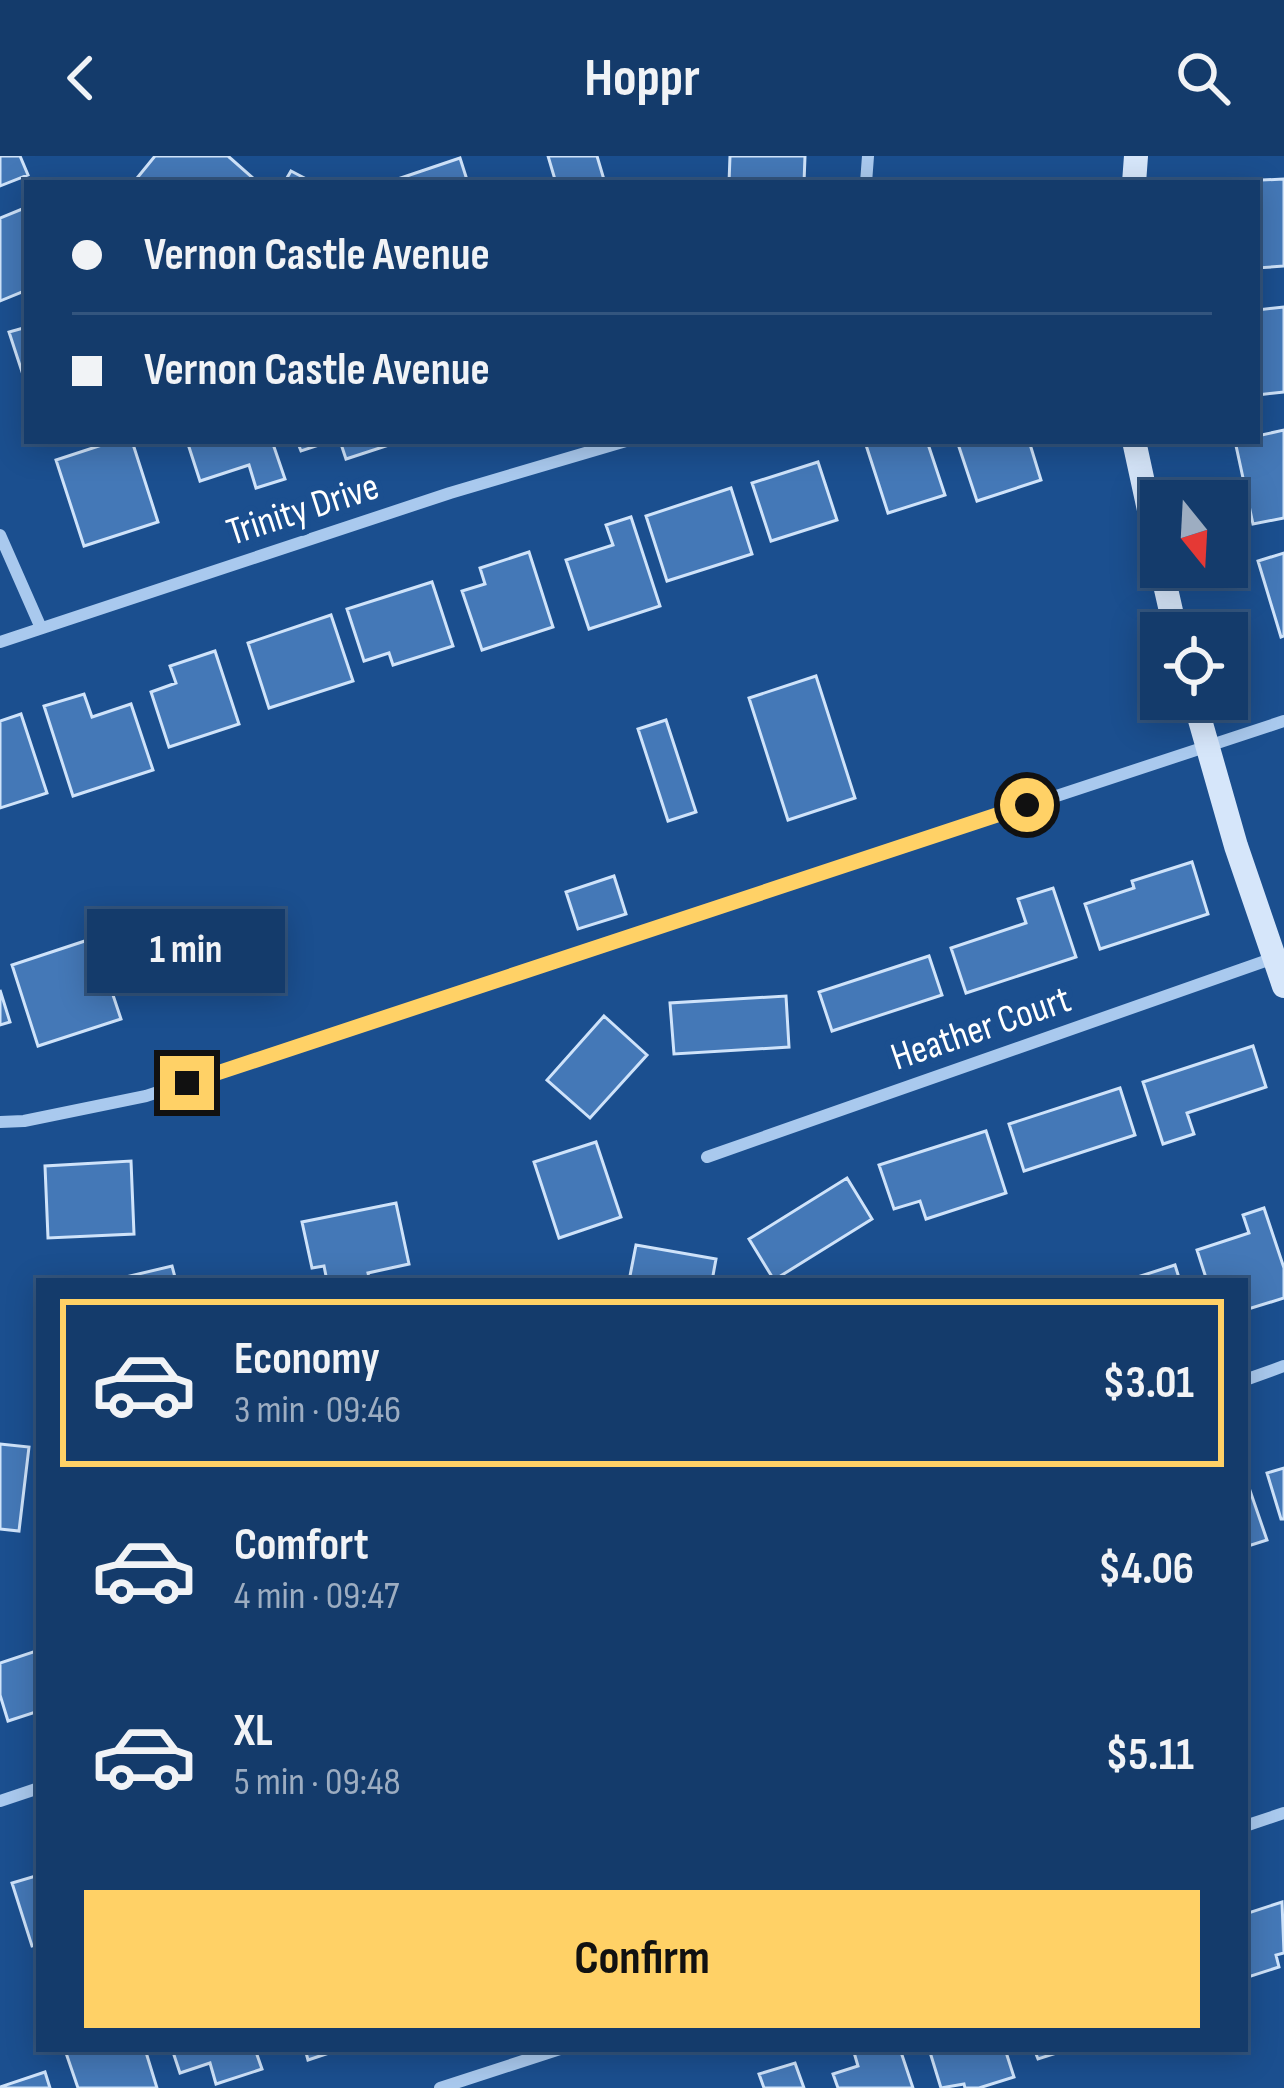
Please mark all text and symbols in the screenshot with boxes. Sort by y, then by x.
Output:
icon: back [48,45,114,111]
icon: search [1170,45,1236,111]
text: Hoppr [584,46,700,111]
text: Vernon Castle Avenue [144,228,490,283]
text: Vernon Castle Avenue [144,343,490,398]
street label: Trinity Drive [221,463,385,557]
north arrow [1140,480,1248,588]
map controls [1140,480,1248,720]
button: locate [1140,612,1248,720]
route start [1000,778,1054,832]
callout: 1 min [88,909,286,993]
text: 1 min [150,927,222,974]
street label: Heather Court [885,976,1077,1082]
route end [160,1056,214,1110]
icon: car [90,1329,198,1437]
text: Economy [234,1332,380,1387]
text: $3.01 [1103,1356,1194,1411]
text: 3 min · 09:46 [234,1387,401,1434]
icon: car [90,1515,198,1623]
text: Comfort [234,1518,369,1573]
text: $4.06 [1098,1542,1194,1597]
text: 4 min · 09:47 [234,1573,399,1620]
icon: car [90,1701,198,1809]
text: XL [234,1704,273,1759]
text: $5.11 [1105,1728,1194,1783]
text: 5 min · 09:48 [234,1759,401,1806]
button: Confirm [84,1890,1200,2028]

